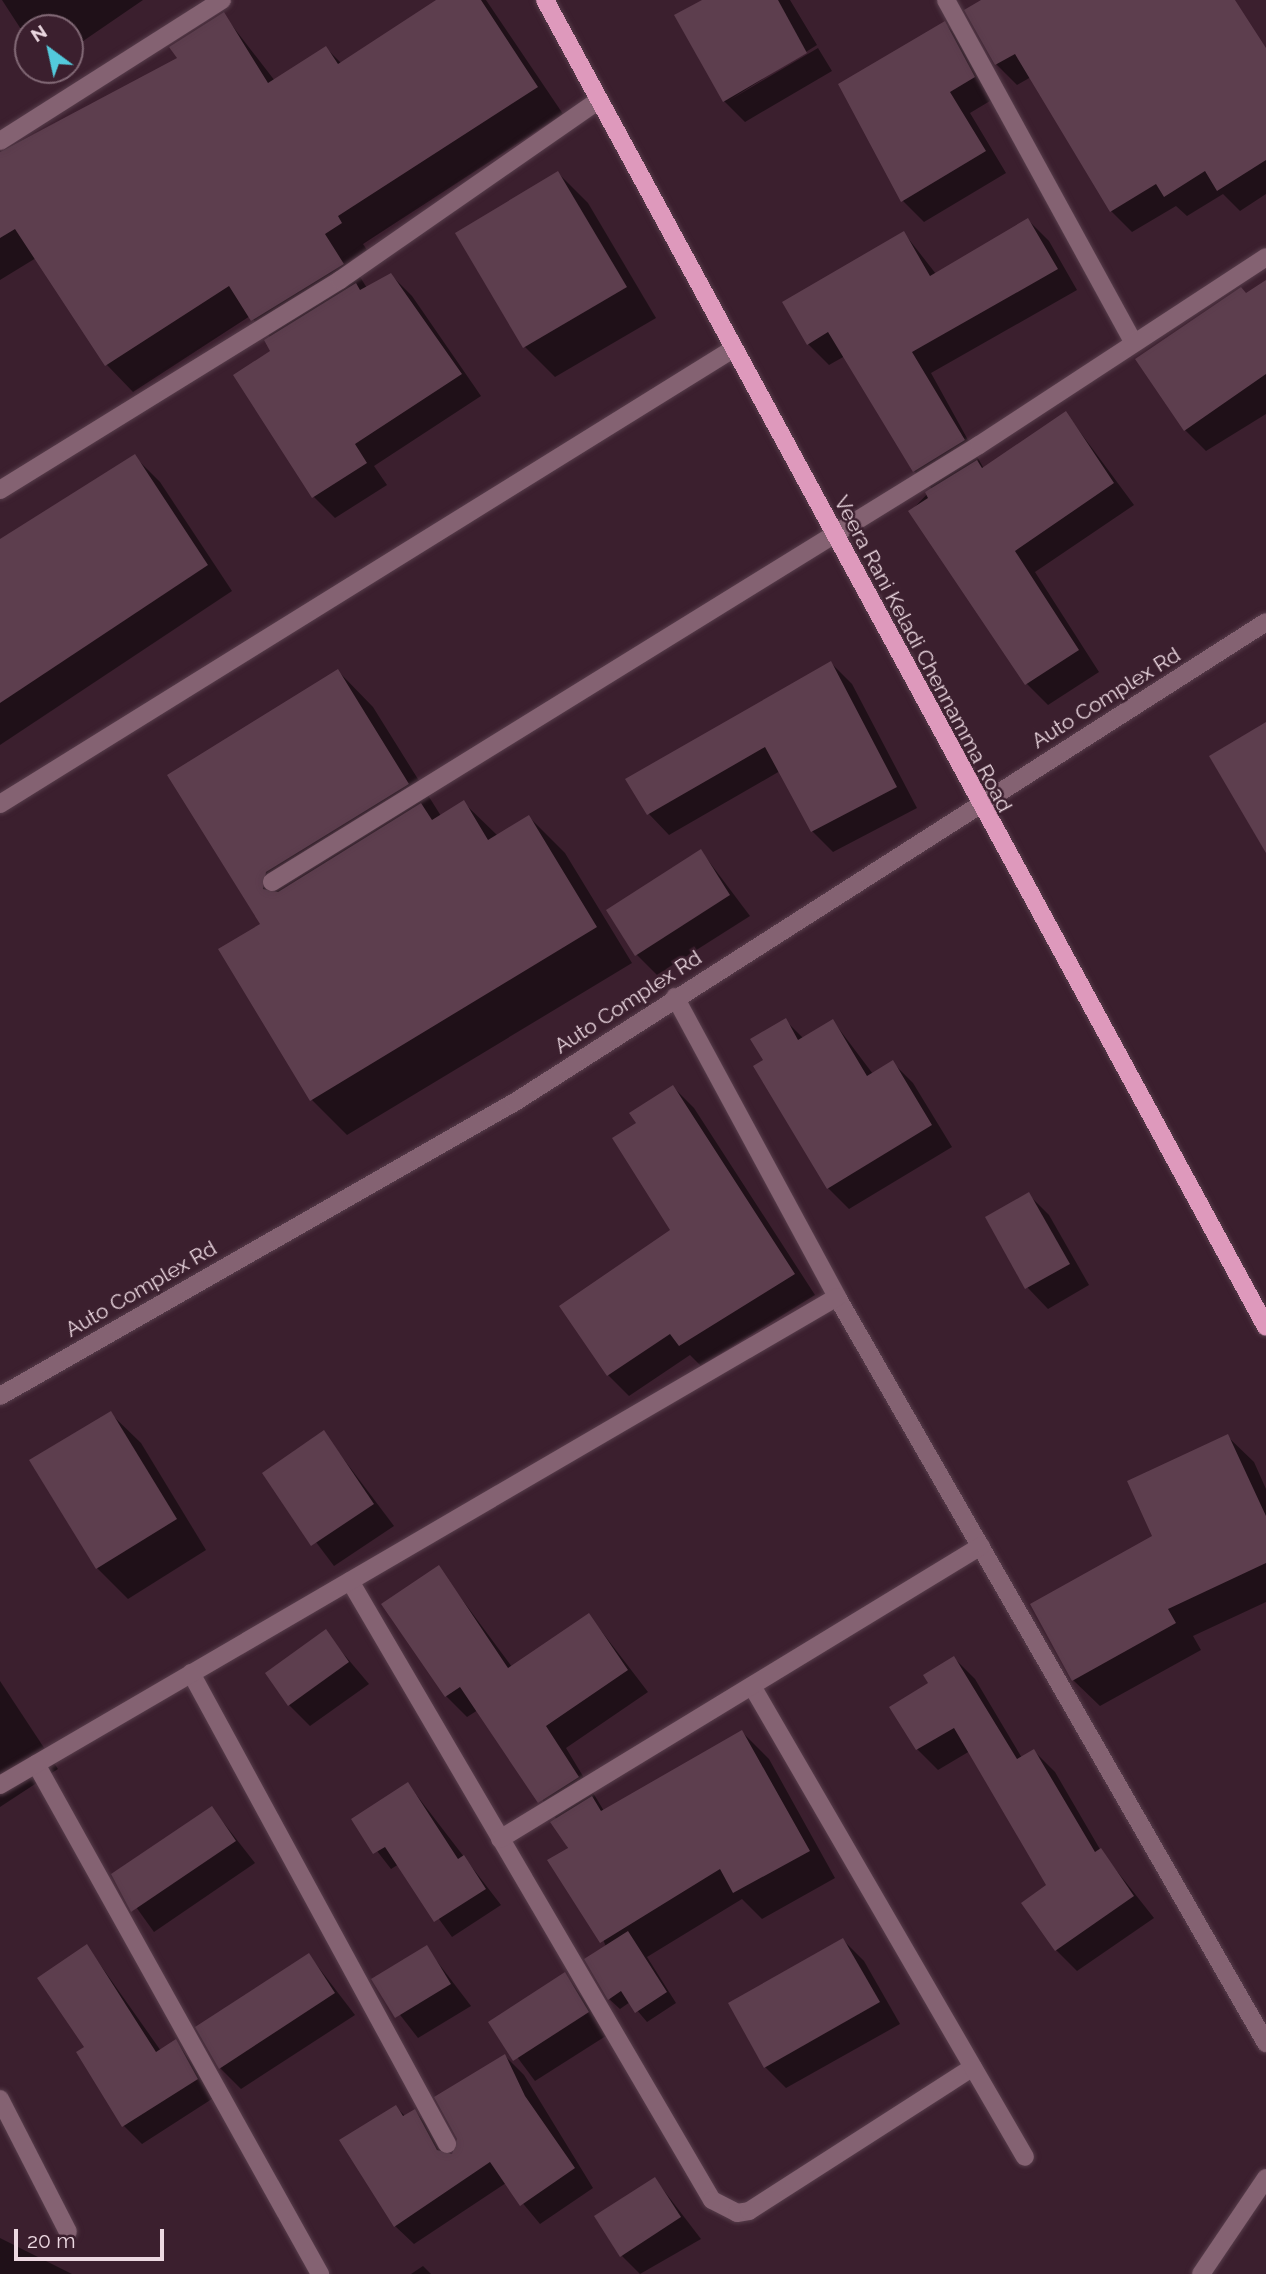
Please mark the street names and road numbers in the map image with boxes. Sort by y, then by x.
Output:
street label: Veera Rani Keladi Chennamma Road [829,491,1017,817]
street label: Auto Complex Rd [1027,642,1185,754]
street label: Auto Complex Rd [550,945,706,1059]
street label: Auto Complex Rd [61,1236,221,1342]

